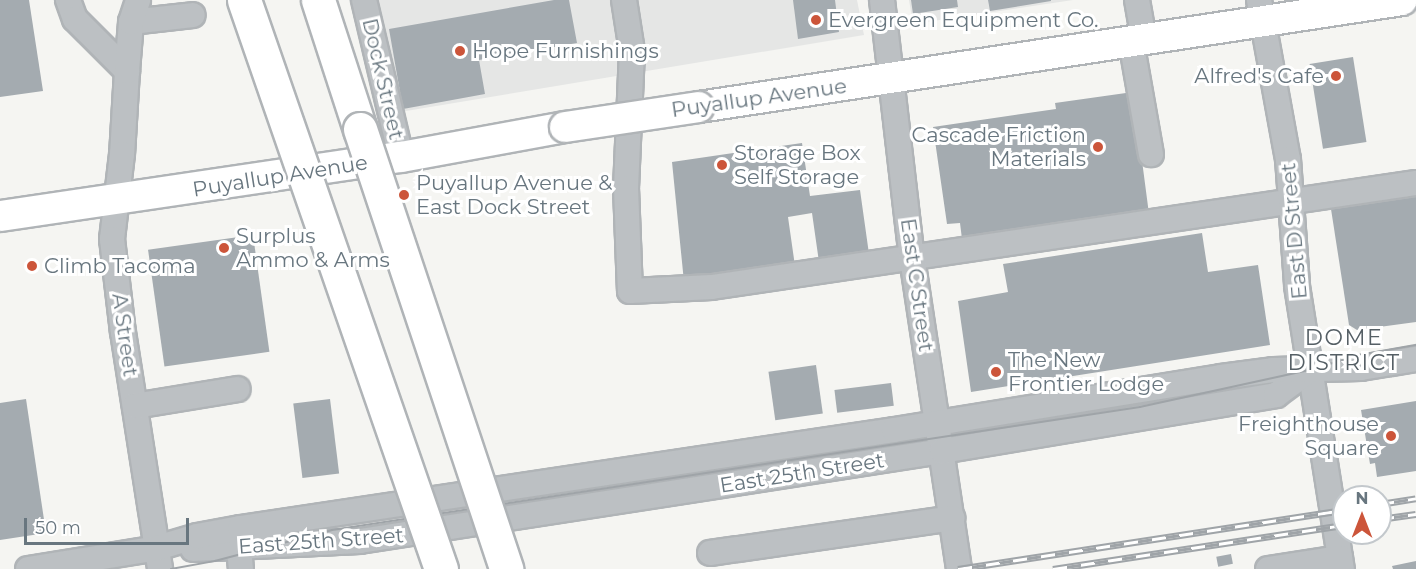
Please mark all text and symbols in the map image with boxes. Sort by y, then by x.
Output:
place label: Evergreen Equipment Co. [828,7,1098,33]
marker: Evergreen Equipment Co. [809,13,823,27]
street label: Dock Street [357,16,409,142]
place label: Hope Furnishings [472,38,659,64]
marker: Hope Furnishings [453,44,467,58]
place label: Alfred's Cafe [1194,63,1324,89]
marker: Alfred's Cafe [1329,69,1343,83]
street label: Puyallup Avenue [670,73,848,123]
place label: Cascade Friction Materials [912,122,1086,172]
place label: Storage Box Self Storage [734,140,861,190]
marker: Cascade Friction Materials [1091,140,1105,154]
street label: Puyallup Avenue [191,150,369,202]
marker: Storage Box Self Storage [715,158,729,172]
street label: East D Street [1275,162,1313,300]
place label: Puyallup Avenue & East Dock Street [416,170,612,220]
marker: Puyallup Avenue & East Dock Street [397,188,411,202]
street label: East C Street [895,217,939,353]
place label: Surplus Ammo & Arms [236,223,390,273]
marker: Surplus Ammo & Arms [217,241,231,255]
place label: Climb Tacoma [44,253,196,279]
marker: Climb Tacoma [25,259,39,273]
street label: A Street [107,292,143,378]
district label: DOME DISTRICT [1287,324,1401,376]
place label: The New Frontier Lodge [1008,347,1164,397]
marker: The New Frontier Lodge [989,365,1003,379]
place label: Freighthouse Square [1238,411,1379,461]
marker: Freighthouse Square [1384,429,1398,443]
street label: East 25th Street [718,448,886,498]
north arrow [1332,485,1392,545]
text: N [1356,489,1368,508]
scale bar [27,506,192,544]
text: 50 m [35,517,81,539]
street label: East 25th Street [237,523,405,559]

